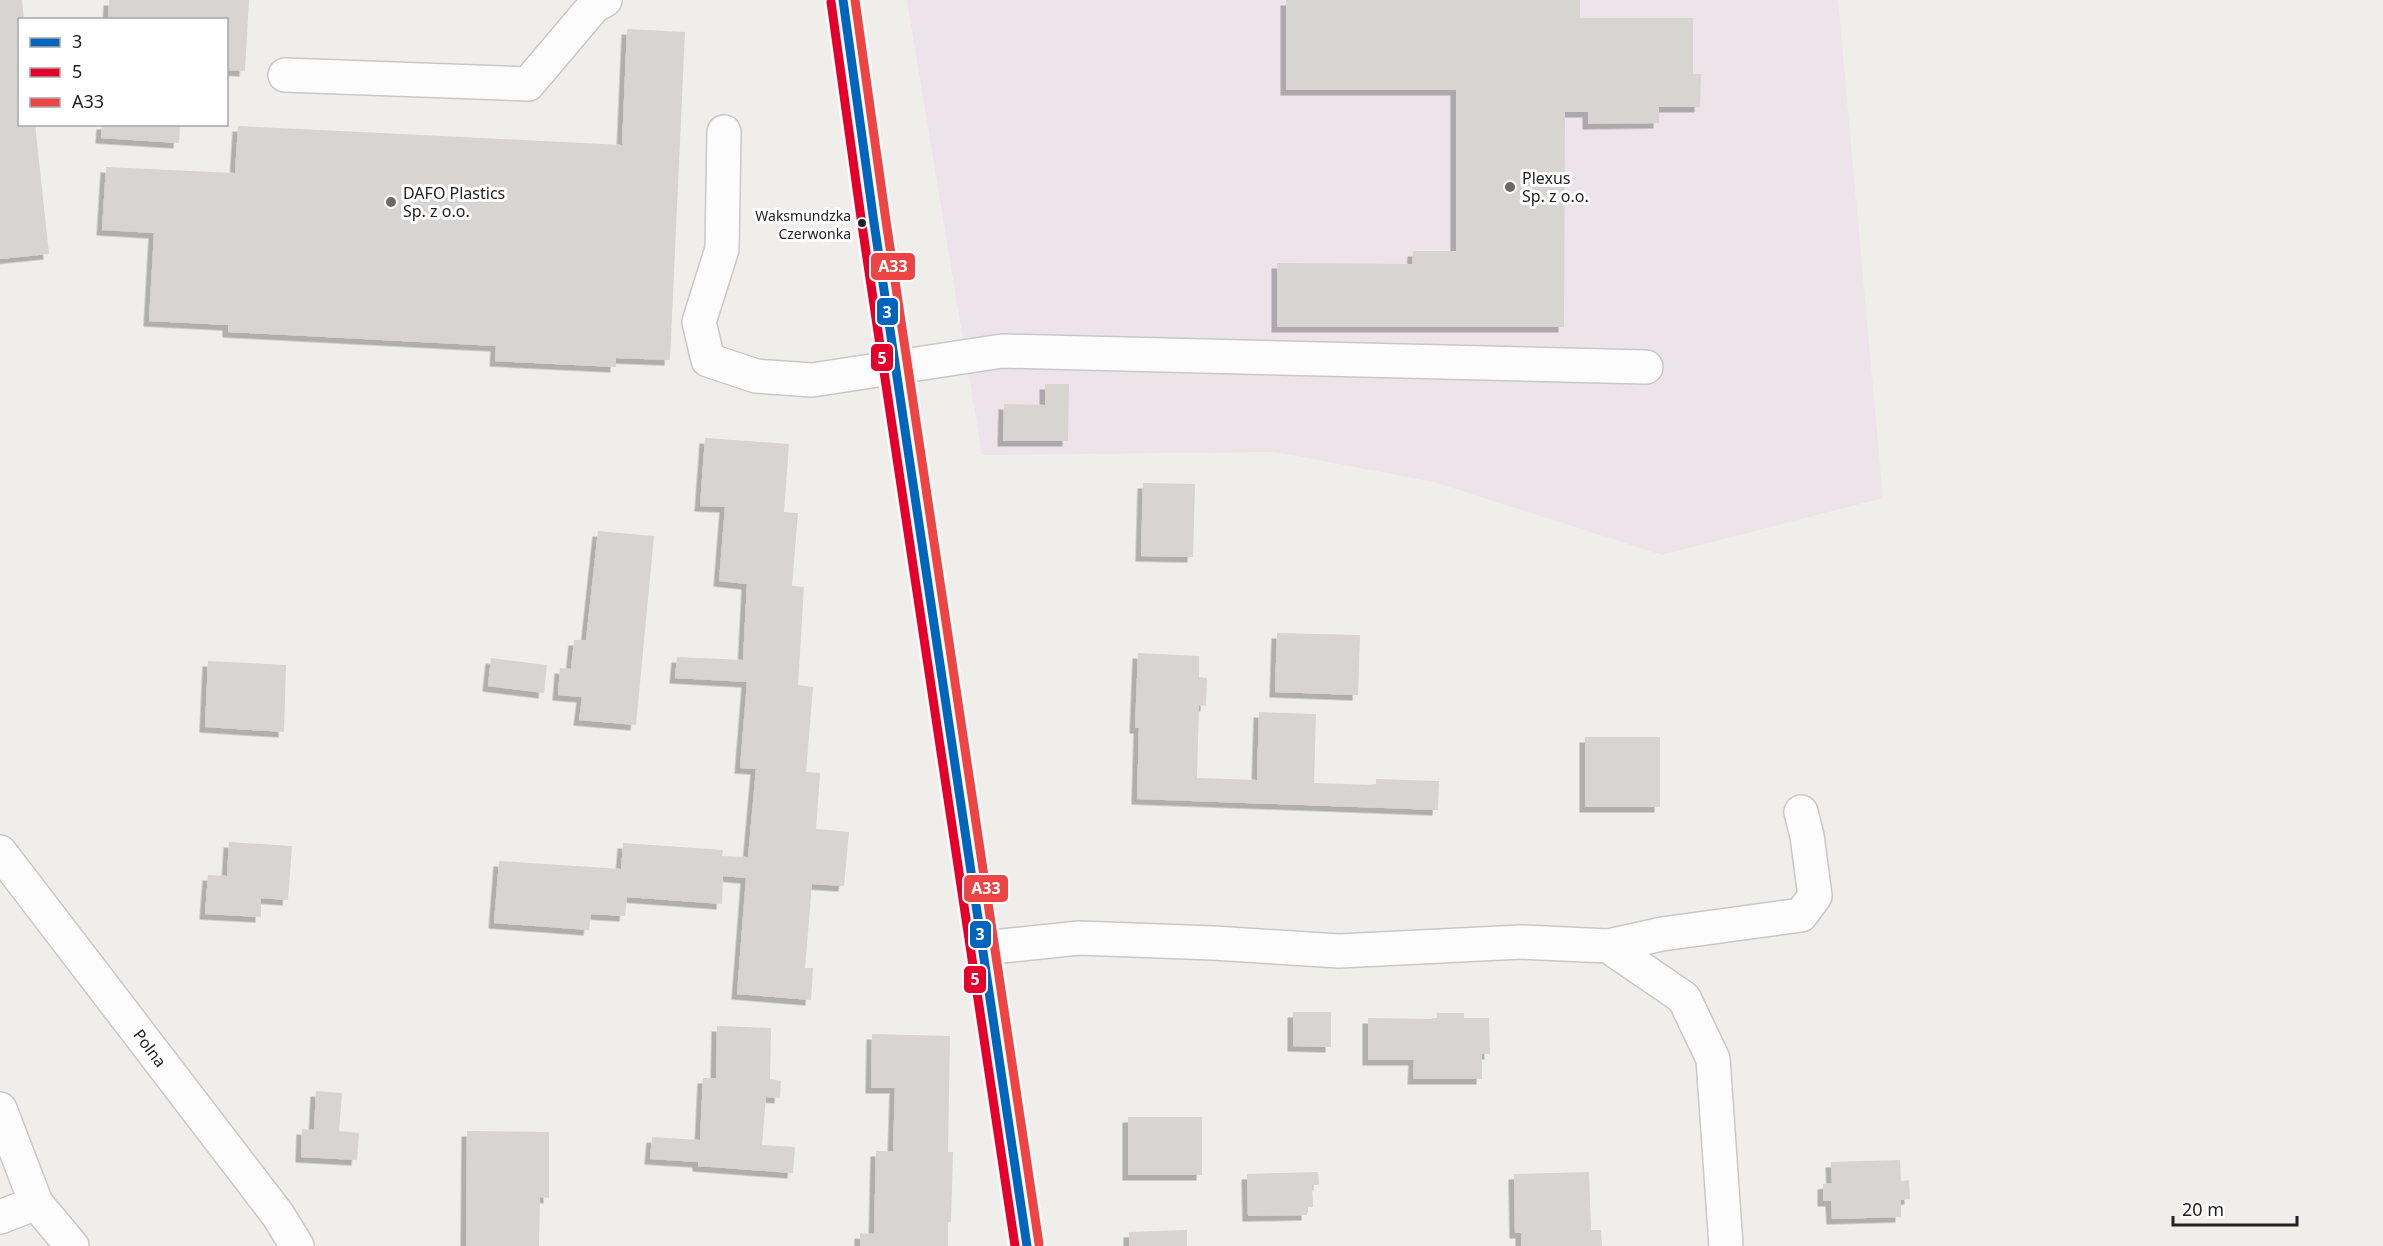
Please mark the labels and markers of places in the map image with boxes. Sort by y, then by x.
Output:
place label: Plexus Sp. z o.o. [1522,167,1589,207]
marker: Plexus Sp. z o.o. [1503,180,1517,194]
place label: DAFO Plastics Sp. z o.o. [403,182,505,222]
marker: DAFO Plastics Sp. z o.o. [384,195,398,209]
place label: Waksmundzka Czerwonka [755,206,851,243]
marker: Waksmundzka Czerwonka [856,217,868,229]

